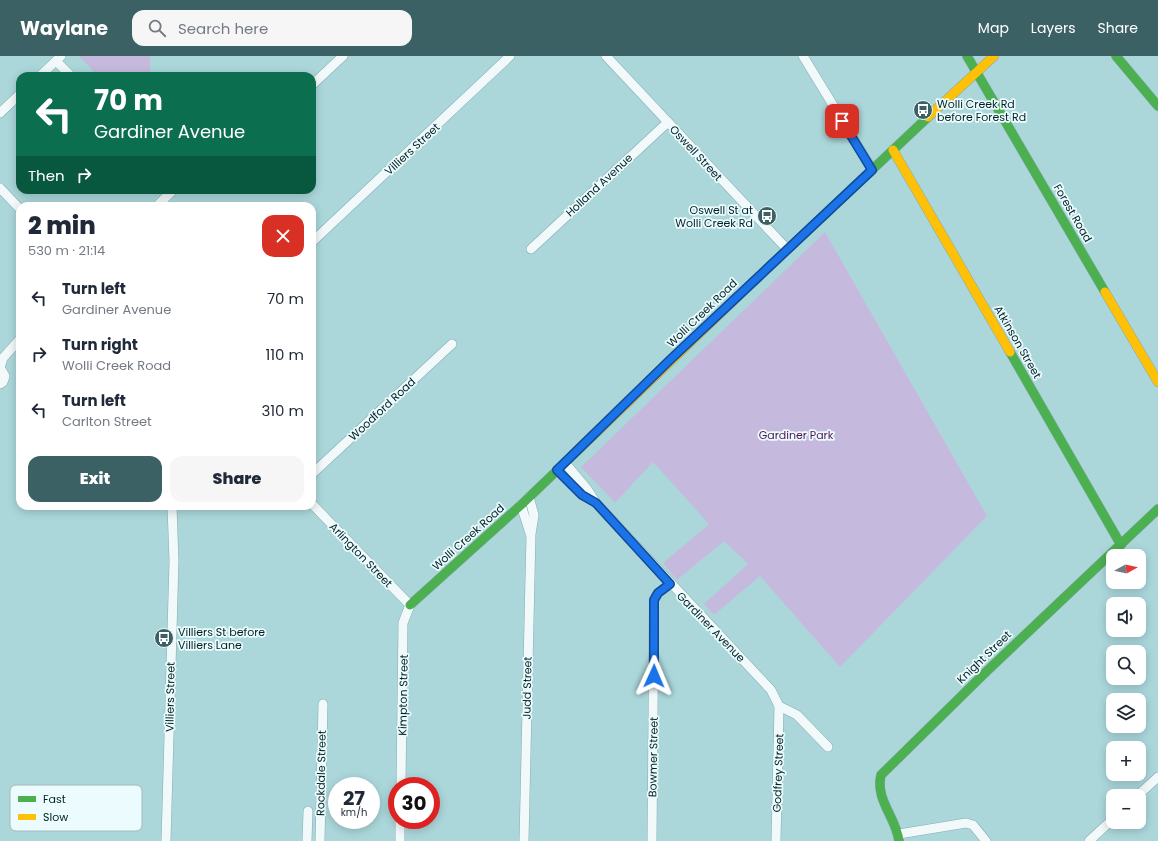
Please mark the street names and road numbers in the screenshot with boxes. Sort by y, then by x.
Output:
street label: Villiers Street [381,119,443,179]
street label: Oswell Street [666,122,726,184]
street label: Holland Avenue [562,150,636,220]
street label: Forest Road [1050,181,1096,245]
street label: Wolli Creek Road [663,275,741,351]
street label: Atkinson Street [991,303,1045,381]
street label: Woodford Road [345,374,419,444]
street label: Wolli Creek Road [428,500,508,574]
street label: Arlington Street [326,519,396,591]
street label: Gardiner Avenue [673,588,749,666]
street label: Knight Street [953,627,1015,687]
street label: Kimpton Street [394,654,412,736]
street label: Judd Street [518,656,536,720]
street label: Villiers Street [161,662,179,732]
street label: Bowmer Street [644,717,662,797]
street label: Rockdale Street [312,730,330,816]
street label: Godfrey Street [769,733,787,813]

